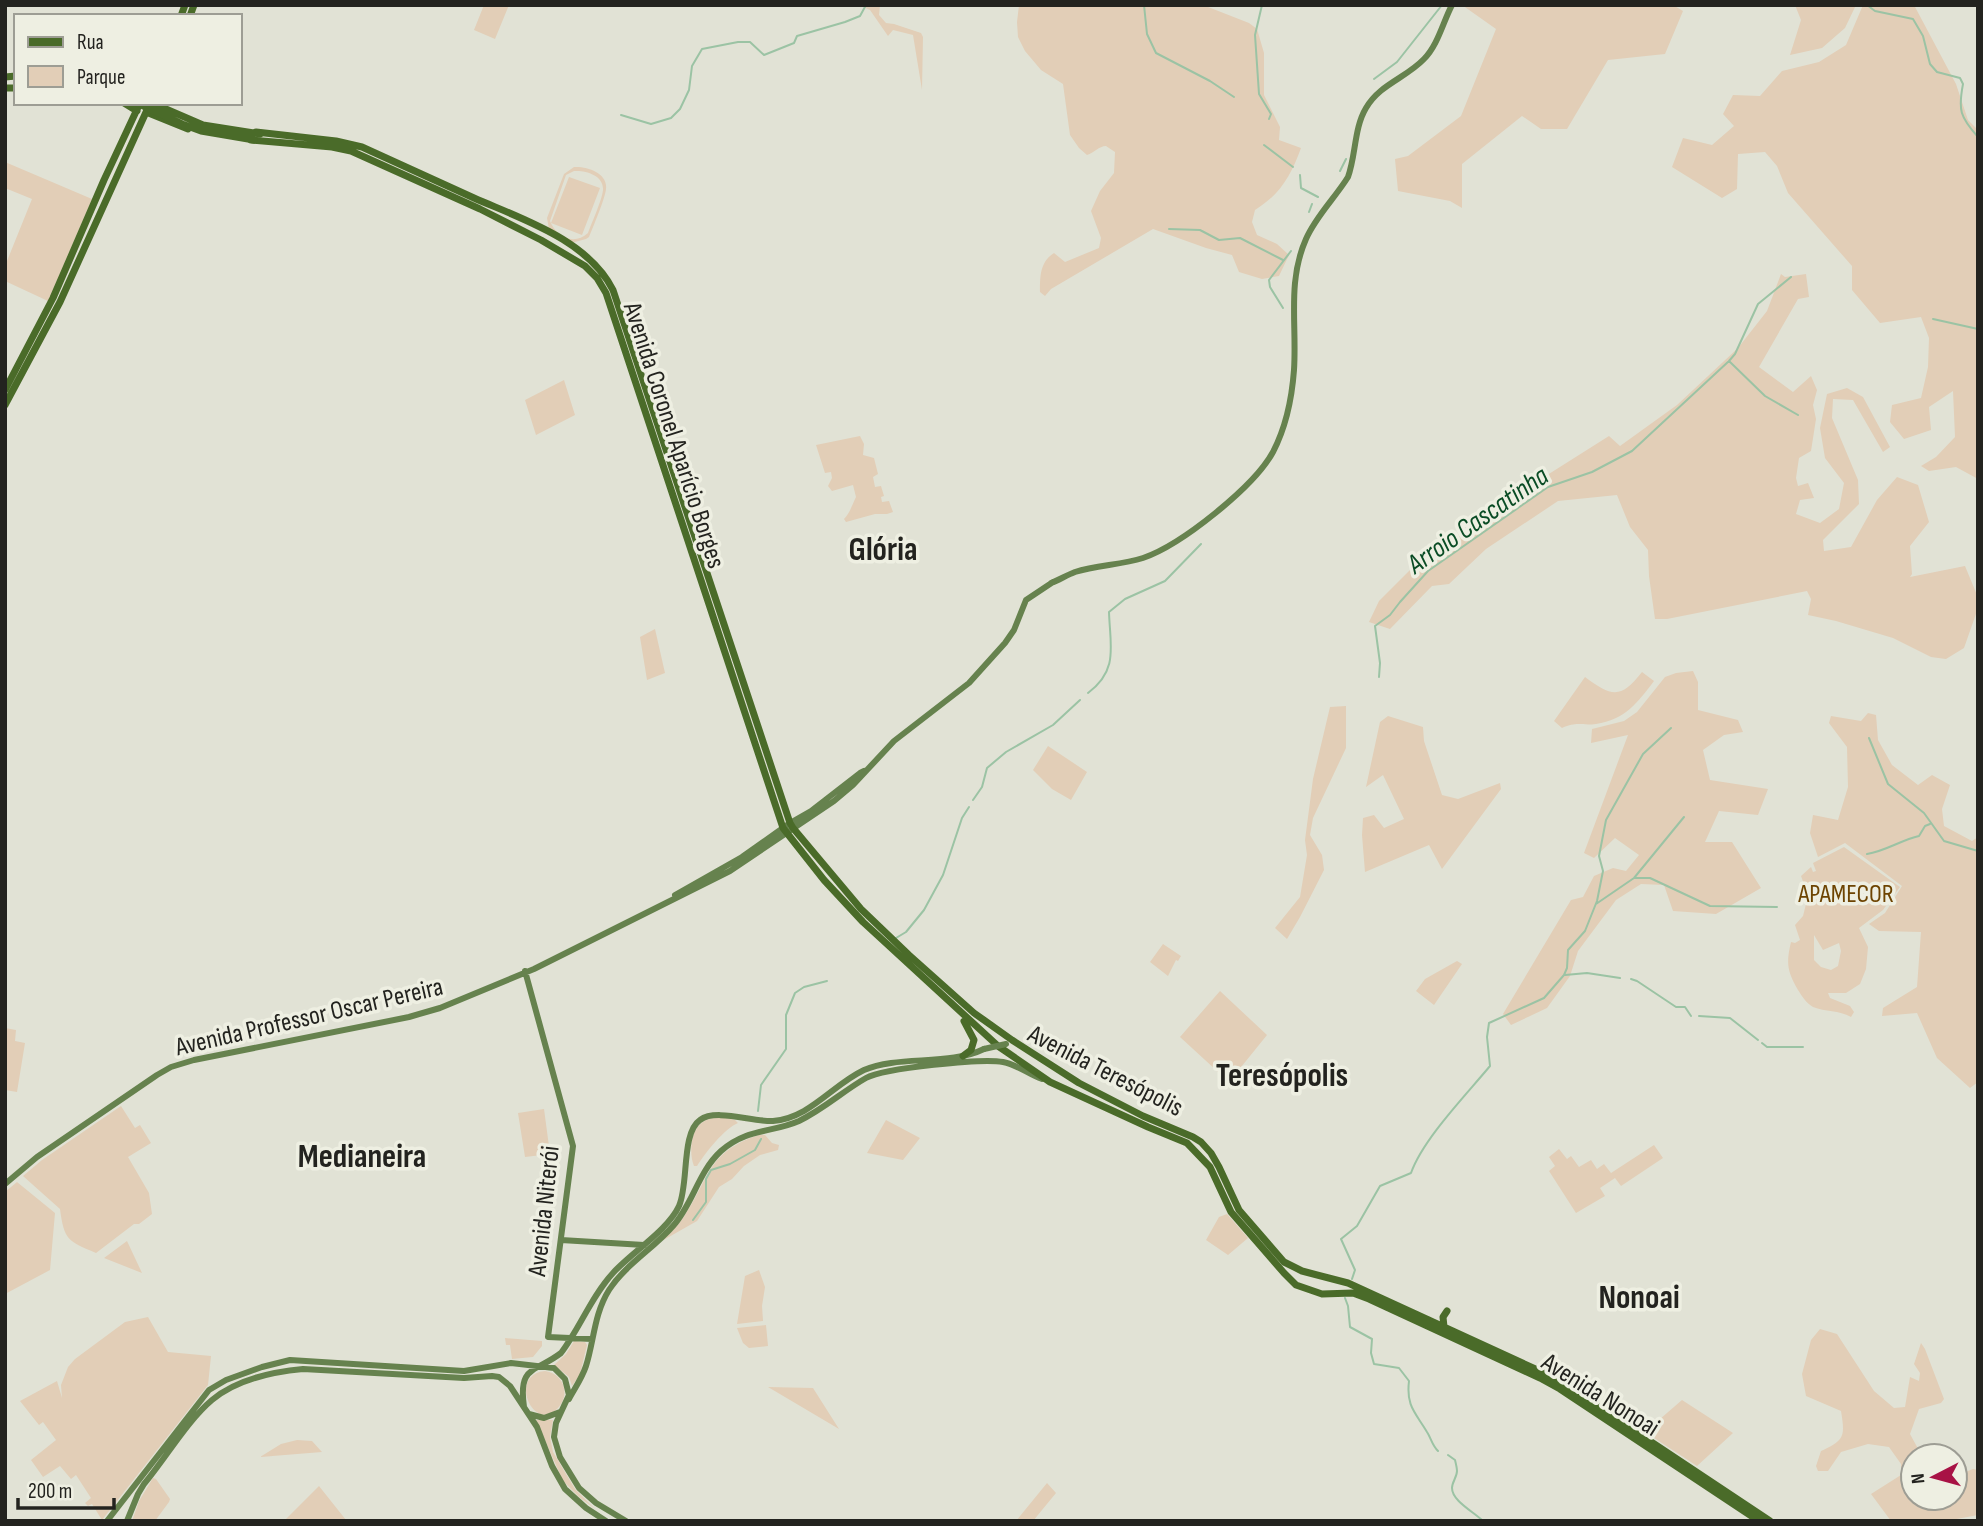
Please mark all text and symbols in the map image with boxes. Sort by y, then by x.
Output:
legend [14,14,242,105]
text: Rua [77,30,104,55]
text: Parque [77,65,125,90]
street label: Avenida Coronel Aparício Borges [616,298,731,572]
water label: Arroio Cascatinha [1400,459,1555,582]
district label: Glória [849,530,917,570]
park label: APAMECOR [1797,879,1894,910]
street label: Avenida Professor Oscar Pereira [172,972,446,1064]
street label: Avenida Teresópolis [1022,1018,1188,1124]
district label: Teresópolis [1216,1056,1348,1096]
district label: Medianeira [298,1137,426,1177]
street label: Avenida Niterói [522,1144,567,1279]
district label: Nonoai [1598,1278,1680,1318]
street label: Avenida Nonoai [1535,1346,1665,1444]
north arrow [1899,1442,1969,1512]
scale bar [18,1466,114,1510]
text: N [1907,1472,1931,1485]
text: 200 m [28,1479,72,1504]

